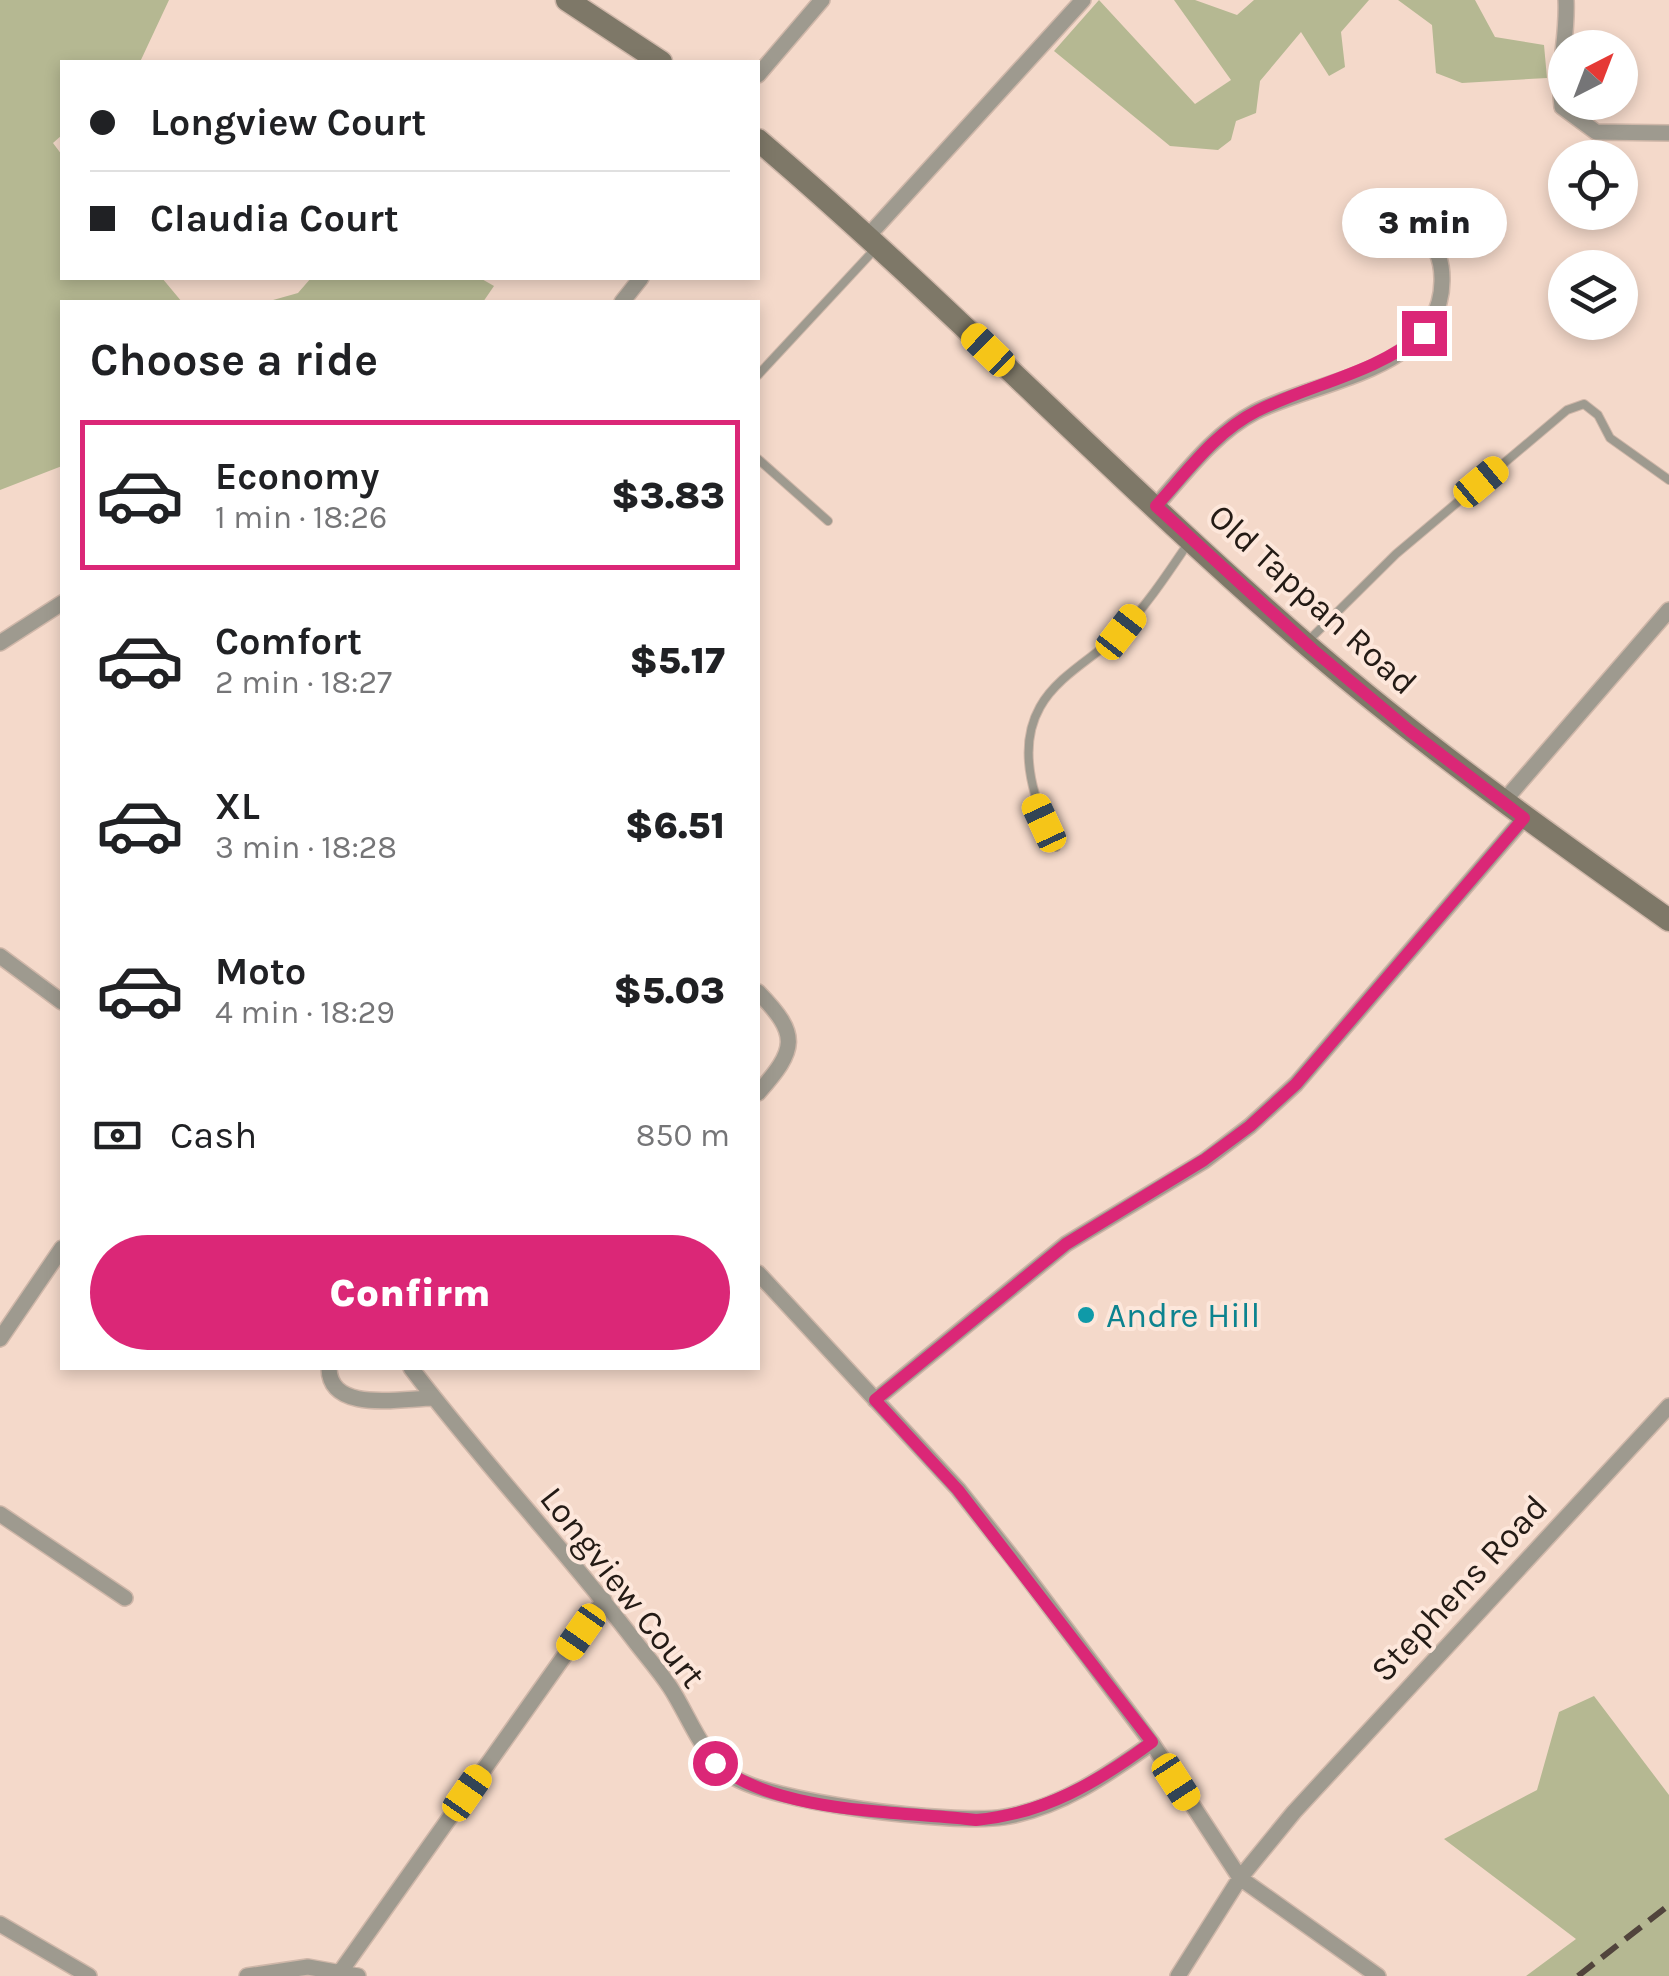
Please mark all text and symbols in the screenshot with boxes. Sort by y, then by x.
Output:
north arrow [1548,30,1638,120]
map controls [1548,30,1638,340]
text: Longview Court [150,100,426,145]
button: locate [1548,140,1638,230]
callout: 3 min [1342,188,1506,258]
text: Claudia Court [150,196,399,241]
text: 3 min [1378,204,1471,241]
button: layers [1548,250,1638,340]
route end [1402,311,1447,356]
car [956,318,1020,382]
text: Choose a ride [90,334,378,386]
icon: car [95,450,185,540]
car [1448,451,1514,513]
text: Economy [215,454,379,499]
text: $3.83 [611,473,725,518]
street label: Old Tappan Road [1200,495,1425,703]
text: 1 min · 18:26 [215,499,387,536]
car [1091,599,1151,665]
icon: car [95,615,185,705]
text: Comfort [215,619,362,664]
text: $5.17 [629,638,725,683]
text: 2 min · 18:27 [215,664,392,701]
icon: car [95,780,185,870]
text: XL [215,784,260,829]
car [1018,789,1070,857]
text: $6.51 [625,803,725,848]
text: 3 min · 18:28 [215,829,397,866]
icon: car [95,945,185,1035]
text: Moto [215,949,306,994]
text: $5.03 [614,968,725,1013]
text: 4 min · 18:29 [215,994,395,1031]
icon: cash [90,1108,145,1163]
text: Cash [170,1113,257,1158]
text: 850 m [636,1117,730,1154]
button: Confirm [90,1235,730,1350]
place label: Andre Hill [1106,1295,1260,1336]
marker: Andre Hill [1075,1304,1097,1326]
street label: Longview Court [531,1479,714,1696]
street label: Stephens Road [1362,1487,1556,1690]
car [552,1599,610,1665]
route start [693,1741,738,1786]
car [1147,1749,1205,1815]
car [438,1760,496,1826]

